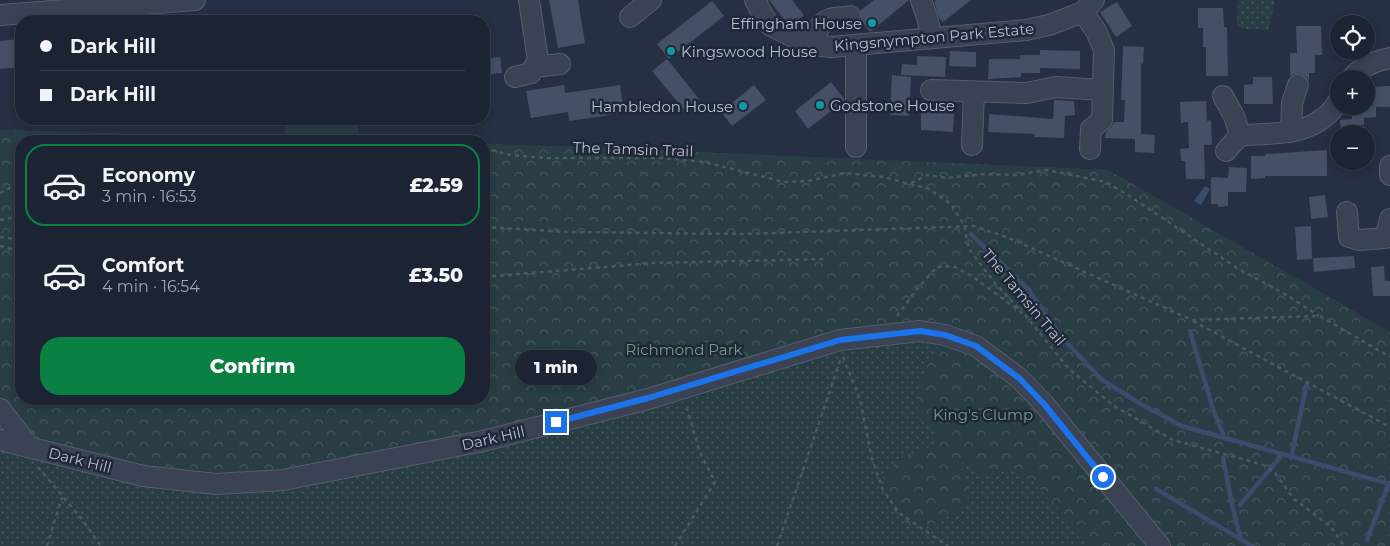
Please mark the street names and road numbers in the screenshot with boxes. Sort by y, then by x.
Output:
street label: Kingsnympton Park Estate [833,19,1035,55]
street label: The Tamsin Trail [572,137,694,161]
street label: The Tamsin Trail [978,245,1070,349]
street label: Dark Hill [460,422,526,454]
street label: Dark Hill [46,443,114,477]

